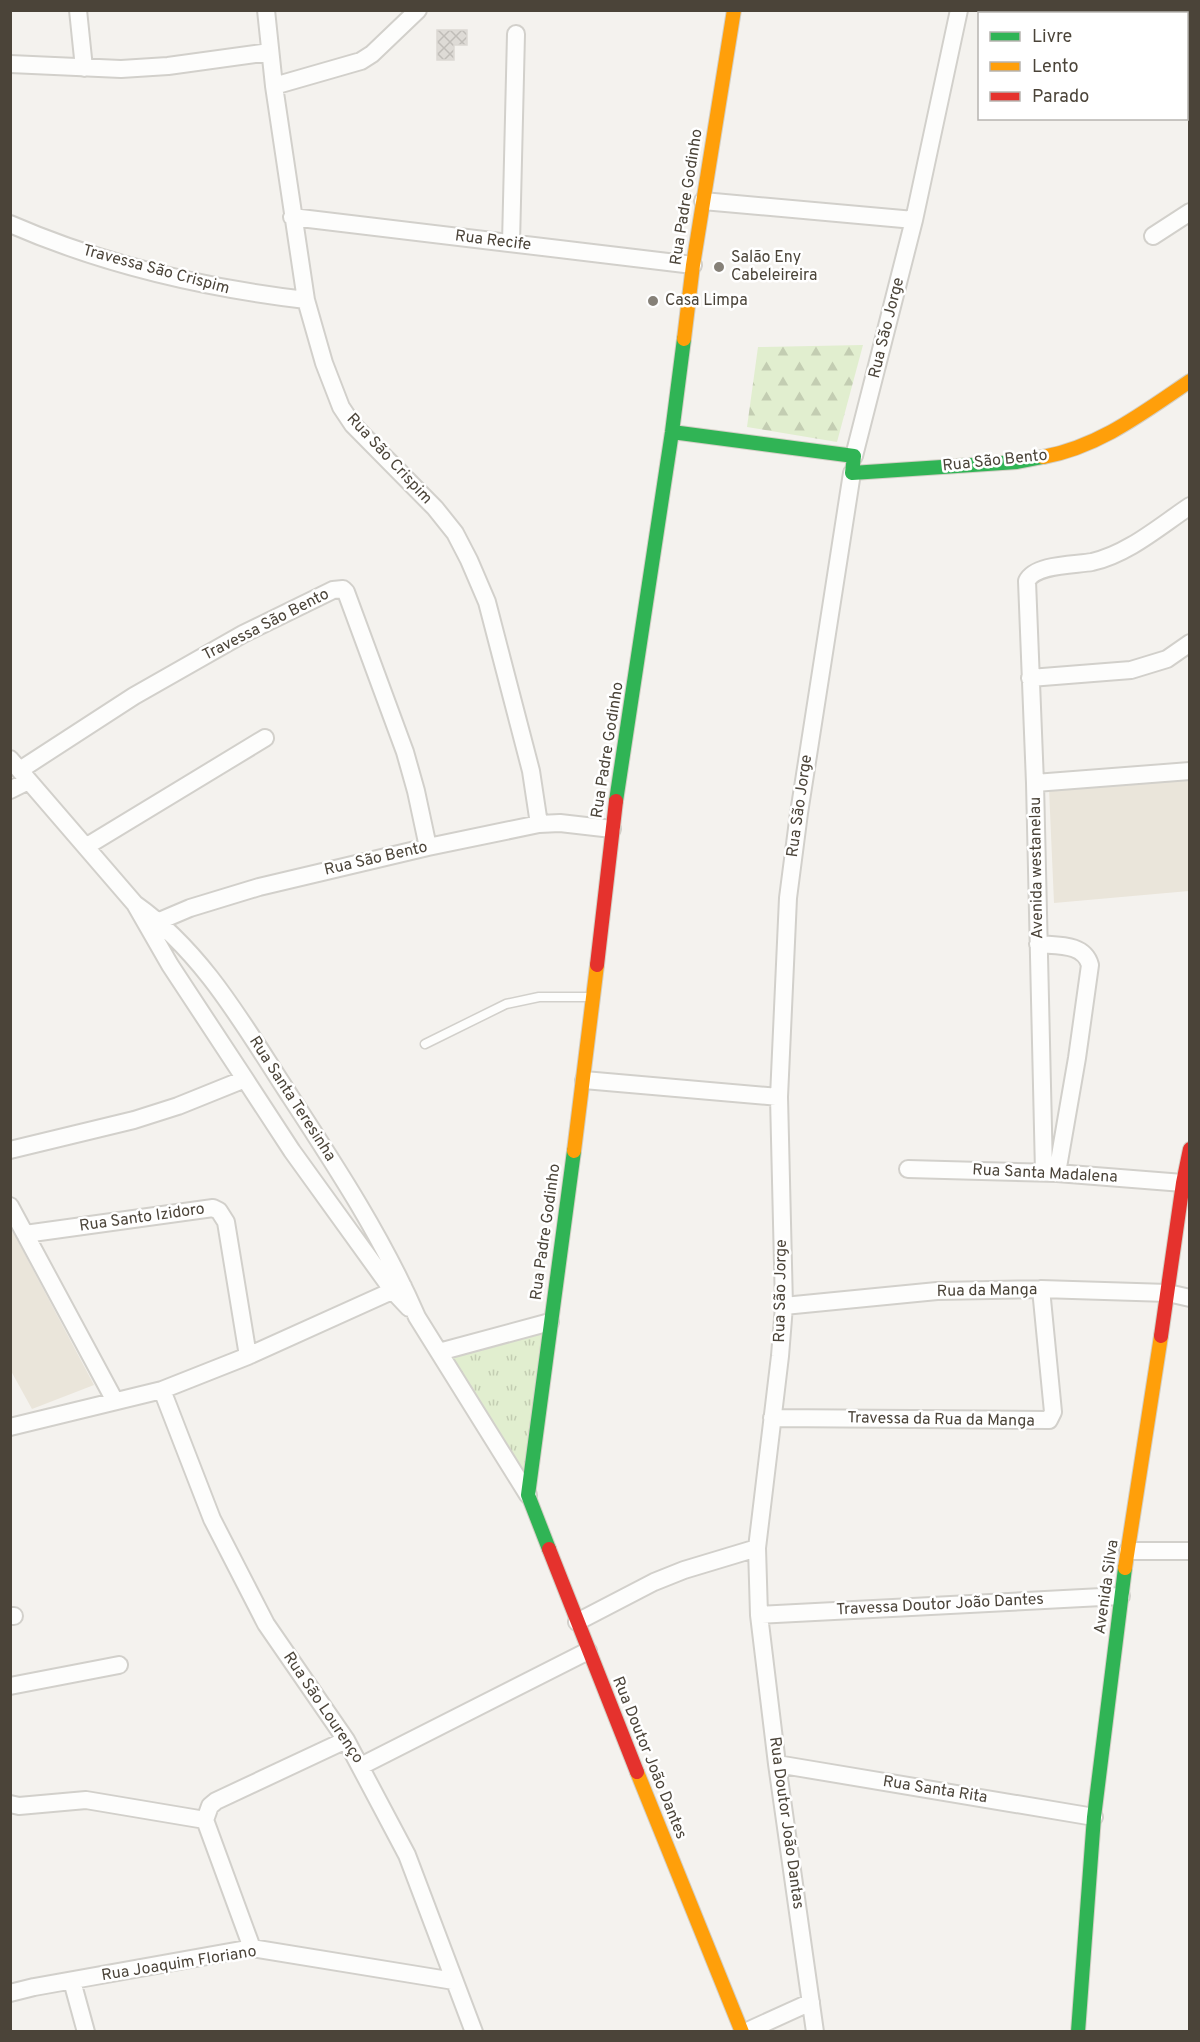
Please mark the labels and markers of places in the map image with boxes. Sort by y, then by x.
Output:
place label: Salão Eny Cabeleireira [731,248,817,286]
marker: Salão Eny Cabeleireira [712,260,726,274]
place label: Casa Limpa [665,291,748,311]
marker: Casa Limpa [646,294,660,308]

